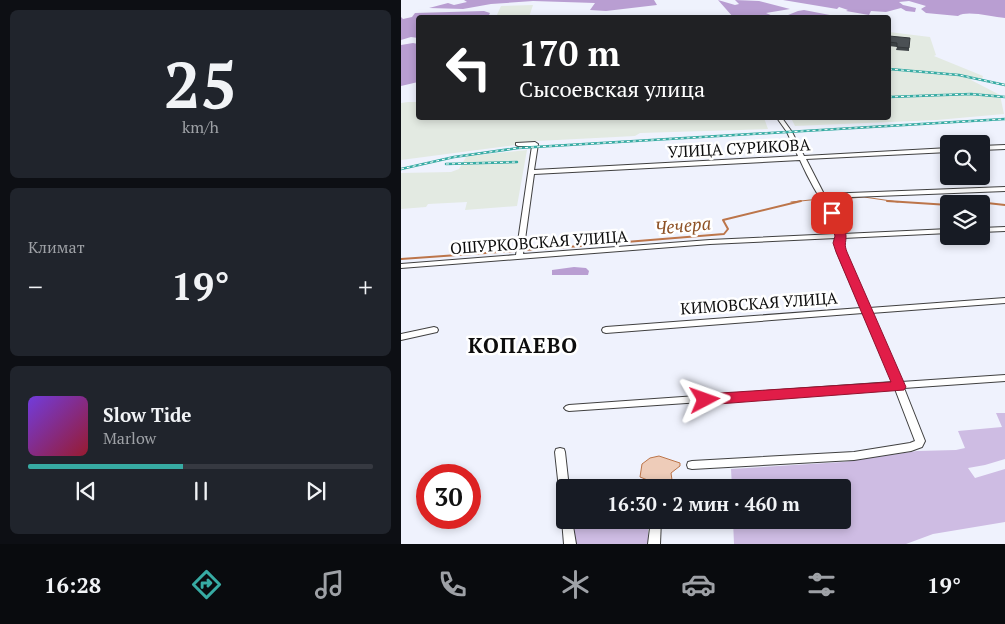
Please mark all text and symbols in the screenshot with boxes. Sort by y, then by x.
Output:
text: 170 m [519,30,620,76]
icon: left [436,35,501,100]
text: 25 [164,40,237,127]
text: Сысоевская улица [519,74,705,103]
text: km/h [182,116,219,138]
street label: УЛИЦА СУРИКОВА [667,133,811,163]
map controls [940,135,990,245]
button: search [940,135,990,185]
pin [811,192,853,234]
button: layers [940,195,990,245]
icon: arrive [818,199,846,227]
water label: Чечера [654,211,712,239]
street label: ОШУРКОВСКАЯ УЛИЦА [449,225,629,259]
text: Климат [28,236,85,258]
text: 19° [171,261,230,311]
text: − [28,268,43,305]
text: + [358,268,373,305]
street label: КИМОВСКАЯ УЛИЦА [680,287,838,319]
district label: КОПАЕВО [468,331,578,359]
position arrow [678,373,730,425]
text: Slow Tide [103,402,192,427]
text: Marlow [103,427,156,449]
speed limit sign: 30 [416,464,481,529]
icon: previous [72,477,100,505]
icon: pause [187,477,215,505]
icon: next [302,477,330,505]
text: 16:30 · 2 мин · 460 m [607,491,800,516]
icon: directions [189,567,224,602]
icon: music [312,567,347,602]
icon: phone [435,567,470,602]
icon: climate [558,567,593,602]
icon: car [681,567,716,602]
icon: filters [804,567,839,602]
text: 16:28 [44,570,101,599]
text: 19° [927,570,961,599]

